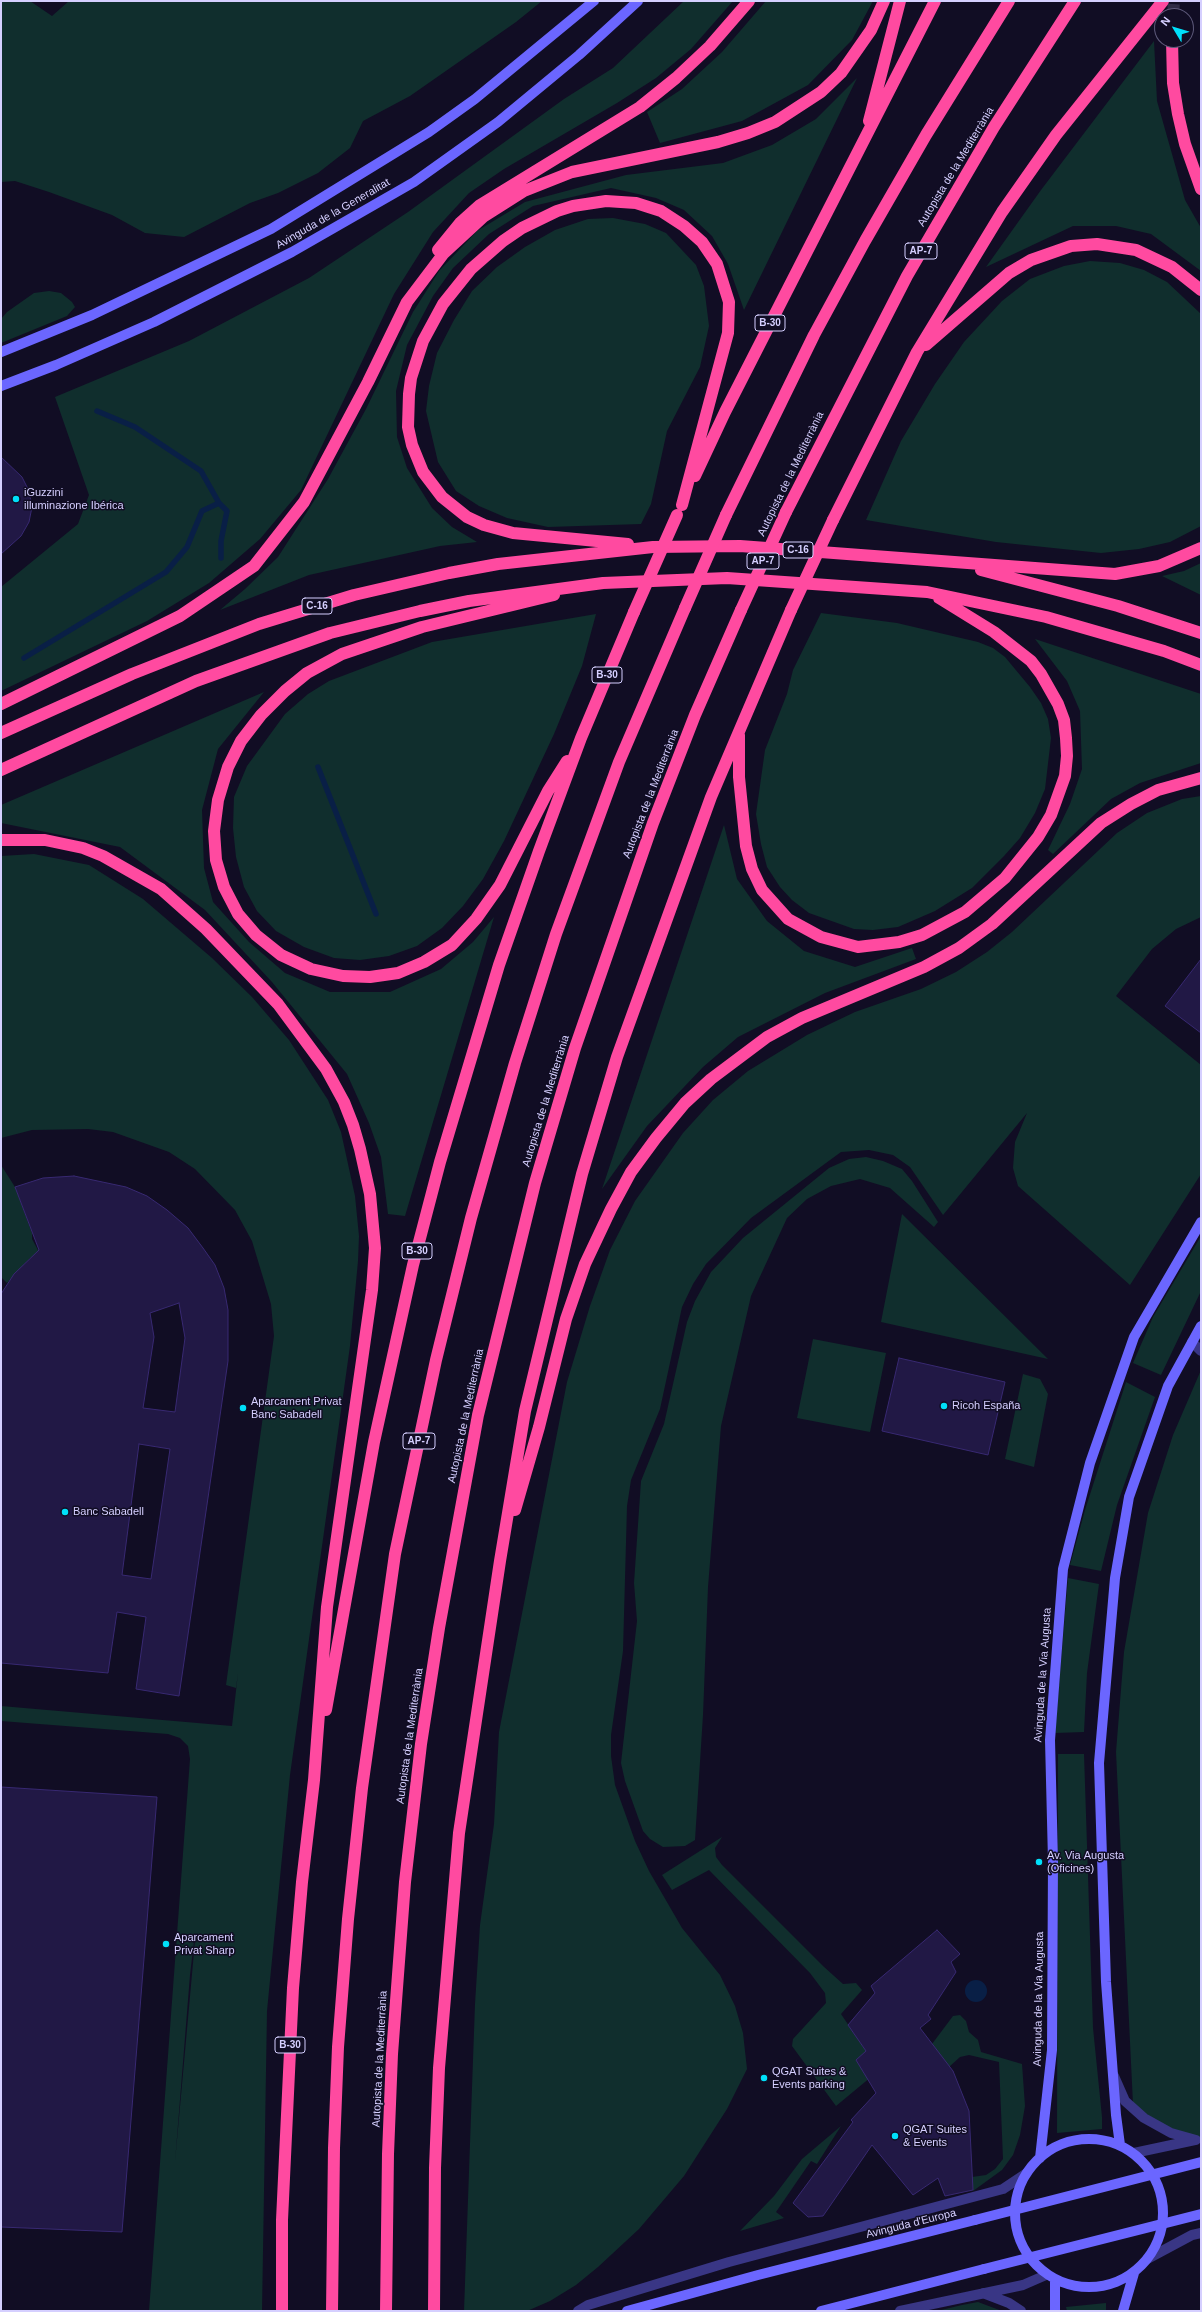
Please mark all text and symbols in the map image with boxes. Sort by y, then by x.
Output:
north arrow [1154,8,1194,48]
text: N [1158,14,1173,28]
street label: Autopista de la Mediterrània [915,105,997,229]
street label: Avinguda de la Generalitat [274,176,392,252]
road number: AP-7 [905,243,937,259]
road number: B-30 [755,315,785,331]
street label: Autopista de la Mediterrània [755,410,827,538]
place label: iGuzzini illuminazione Ibérica [24,486,124,512]
marker: iGuzzini illuminazione Ibérica [11,494,21,504]
road number: C-16 [783,542,813,558]
road number: AP-7 [747,553,779,569]
road number: C-16 [302,598,332,614]
road number: B-30 [592,667,622,683]
street label: Autopista de la Mediterrània [620,728,682,860]
street label: Autopista de la Mediterrània [520,1034,572,1168]
road number: B-30 [402,1243,432,1259]
street label: Autopista de la Mediterrània [445,1348,487,1484]
place label: Aparcament Privat Banc Sabadell [251,1395,341,1421]
place label: Ricoh España [952,1399,1020,1413]
marker: Ricoh España [939,1401,949,1411]
marker: Aparcament Privat Banc Sabadell [238,1403,248,1413]
road number: AP-7 [403,1433,435,1449]
place label: Banc Sabadell [73,1505,144,1519]
marker: Banc Sabadell [60,1507,70,1517]
street label: Avinguda de la Via Augusta [1032,1607,1054,1743]
street label: Autopista de la Mediterrània [394,1667,426,1805]
place label: Av. Via Augusta (Oficines) [1047,1849,1124,1875]
marker: Av. Via Augusta (Oficines) [1034,1857,1044,1867]
place label: Aparcament Privat Sharp [174,1931,235,1957]
street label: Avinguda de la Via Augusta [1031,1932,1047,2066]
marker: Aparcament Privat Sharp [161,1939,171,1949]
street label: Autopista de la Mediterrània [370,1990,390,2128]
road number: B-30 [275,2037,305,2053]
place label: QGAT Suites & Events parking [772,2065,846,2091]
marker: QGAT Suites & Events parking [759,2073,769,2083]
place label: QGAT Suites & Events [903,2123,967,2149]
marker: QGAT Suites & Events [890,2131,900,2141]
street label: Avinguda d'Europa [865,2206,957,2242]

